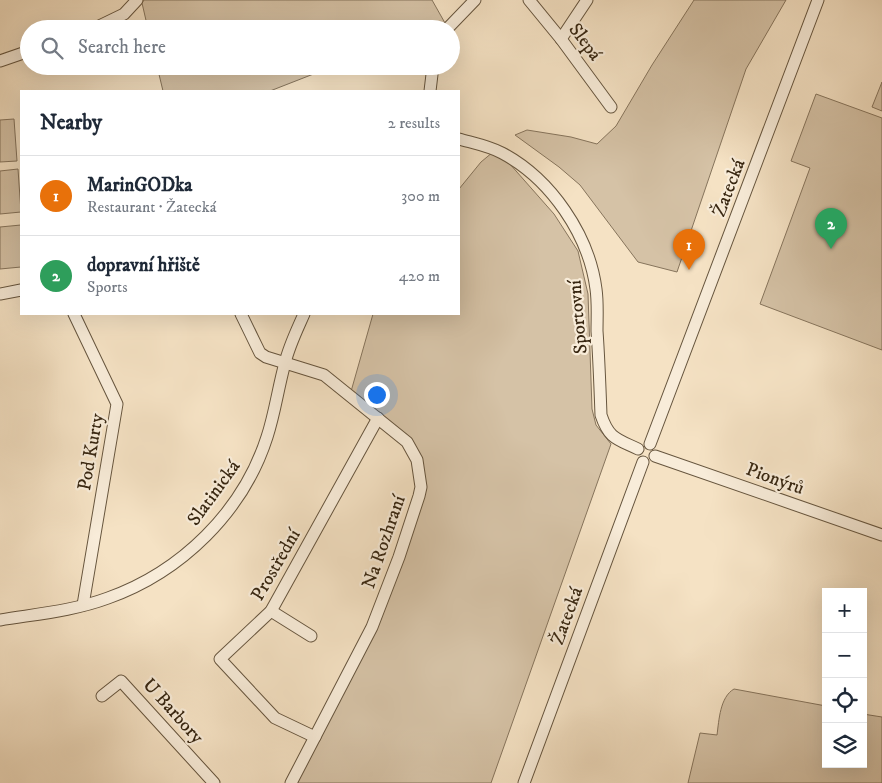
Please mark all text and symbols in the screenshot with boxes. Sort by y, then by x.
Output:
street label: Slepá [563,19,607,65]
search box [20,20,460,75]
icon: search [38,34,66,62]
text: Search here [78,36,166,59]
text: Nearby [40,110,102,136]
text: 2 results [388,113,440,133]
street label: Žatecká [706,155,750,220]
text: MarinGODka [87,174,192,197]
text: 1 [53,186,59,206]
text: 300 m [401,186,440,206]
text: Restaurant · Žatecká [87,197,216,217]
pin: 2 [815,208,847,249]
pin: 1 [673,229,705,270]
text: dopravní hřiště [87,254,200,277]
text: 2 [52,266,60,286]
text: 420 m [399,266,440,286]
text: Sports [87,277,128,297]
street label: Sportovní [563,278,593,355]
your location [364,382,390,408]
street label: Pod Kurty [73,411,109,492]
street label: Slatinická [183,456,245,530]
street label: Pionýrů [743,458,807,500]
street label: Na Rozhraní [357,491,411,592]
street label: Prostřední [246,524,306,605]
street label: Žatecká [544,583,588,648]
map controls [822,588,867,768]
button: + [822,588,867,633]
button: − [822,633,867,678]
street label: U Barbory [138,674,209,749]
button: locate [822,678,867,723]
button: layers [822,723,867,768]

